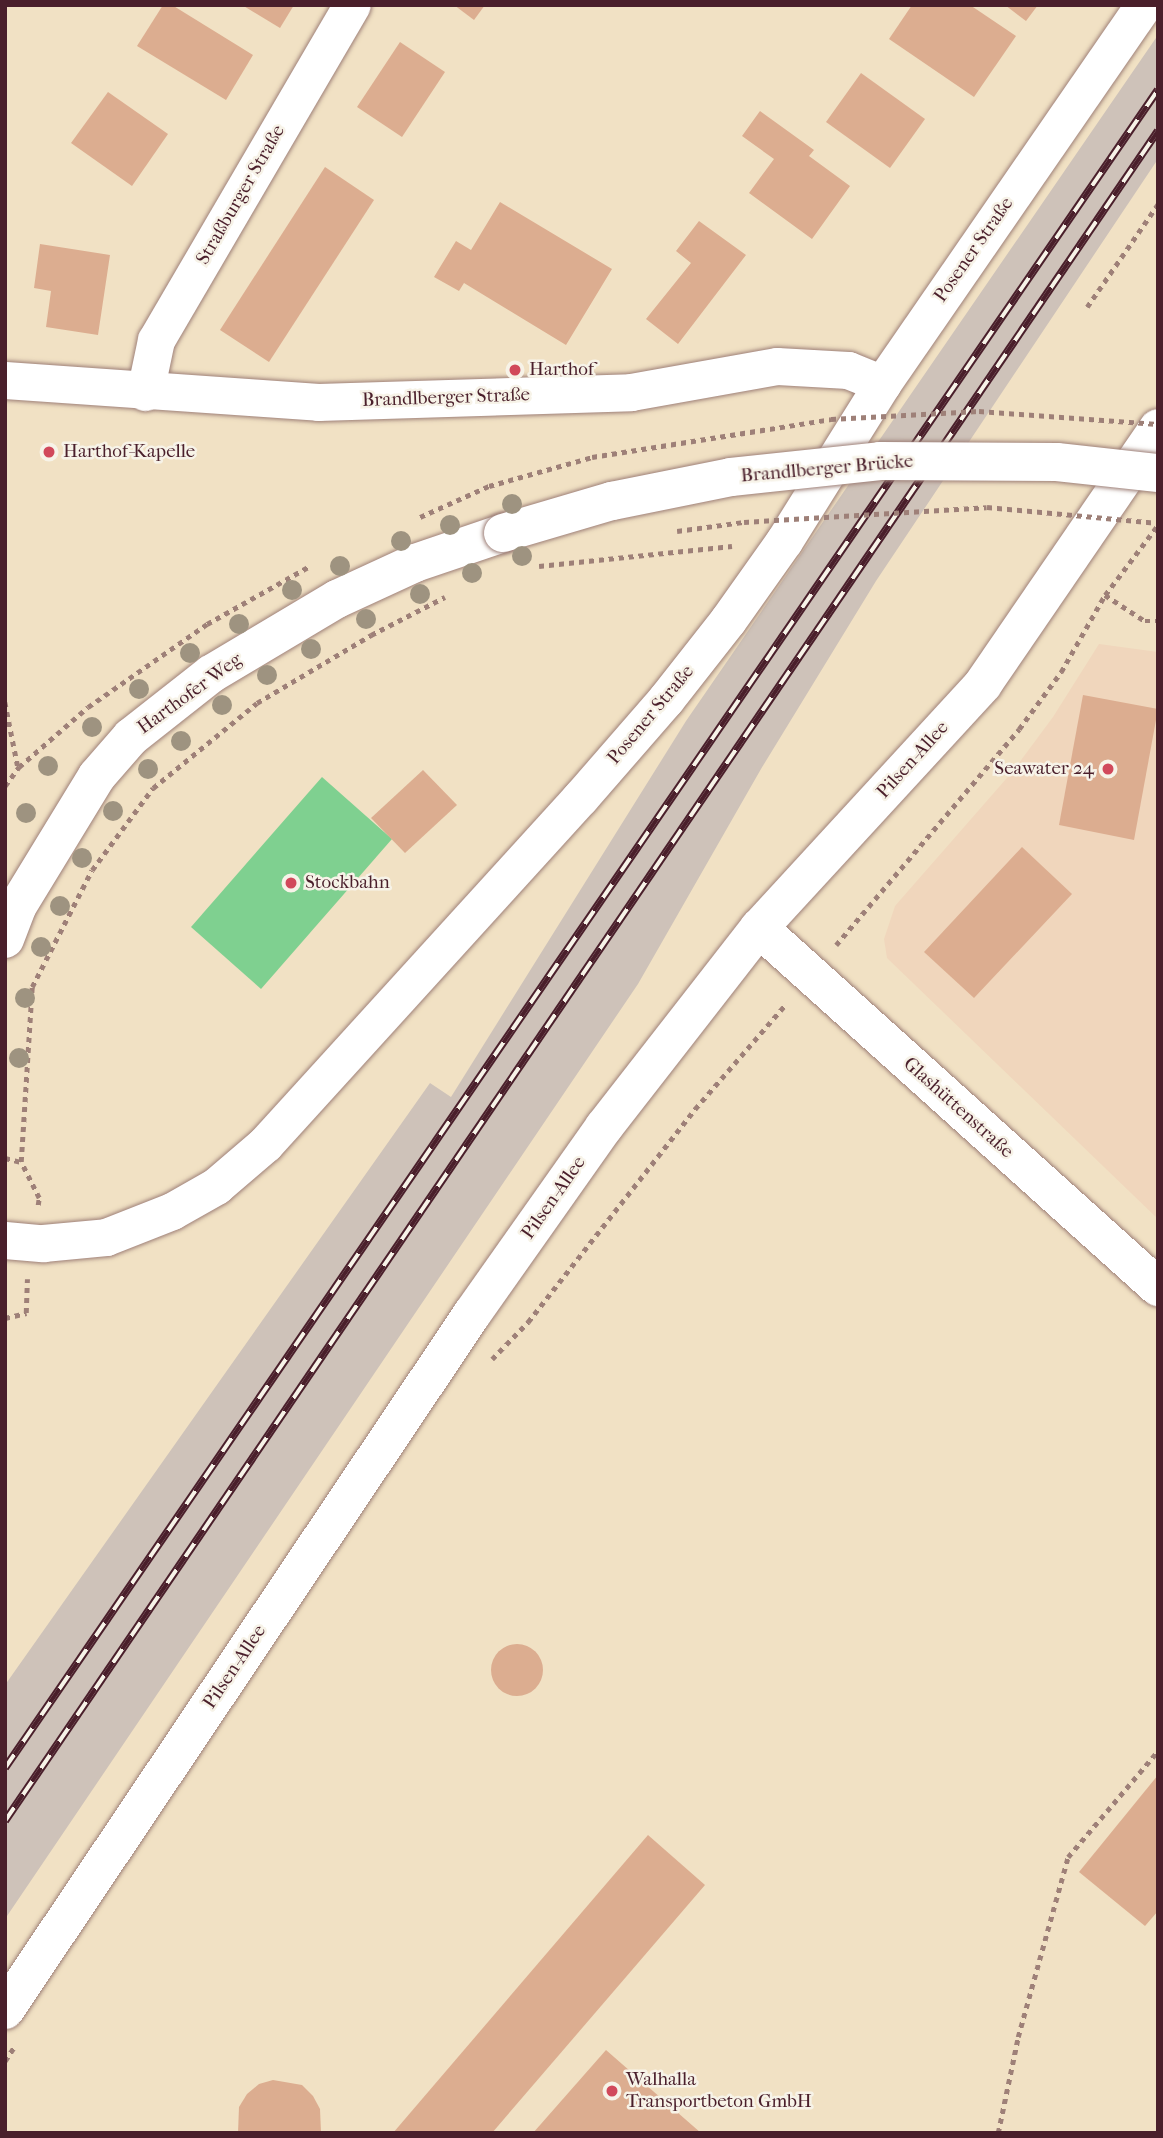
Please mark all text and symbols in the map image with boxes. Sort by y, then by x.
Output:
street label: Straßburger Straße [192,121,290,269]
street label: Posener Straße [929,193,1019,307]
place label: Harthof [529,359,594,381]
marker: Harthof [507,362,523,378]
street label: Brandlberger Straße [362,384,530,412]
place label: Harthof-Kapelle [63,441,195,463]
marker: Harthof-Kapelle [41,444,57,460]
street label: Brandlberger Brücke [740,450,914,488]
street label: Harthofer Weg [133,649,247,739]
street label: Posener Straße [603,661,699,769]
street label: Pilsen-Allee [872,717,954,803]
place label: Seawater 24 [994,758,1094,780]
marker: Seawater 24 [1100,761,1116,777]
place label: Stockbahn [305,872,390,894]
marker: Stockbahn [283,875,299,891]
street label: Glashüttenstraße [898,1053,1018,1163]
street label: Pilsen-Allee [517,1152,591,1244]
street label: Pilsen-Allee [199,1621,271,1713]
place label: Walhalla Transportbeton GmbH [626,2069,812,2113]
marker: Walhalla Transportbeton GmbH [604,2083,620,2099]

